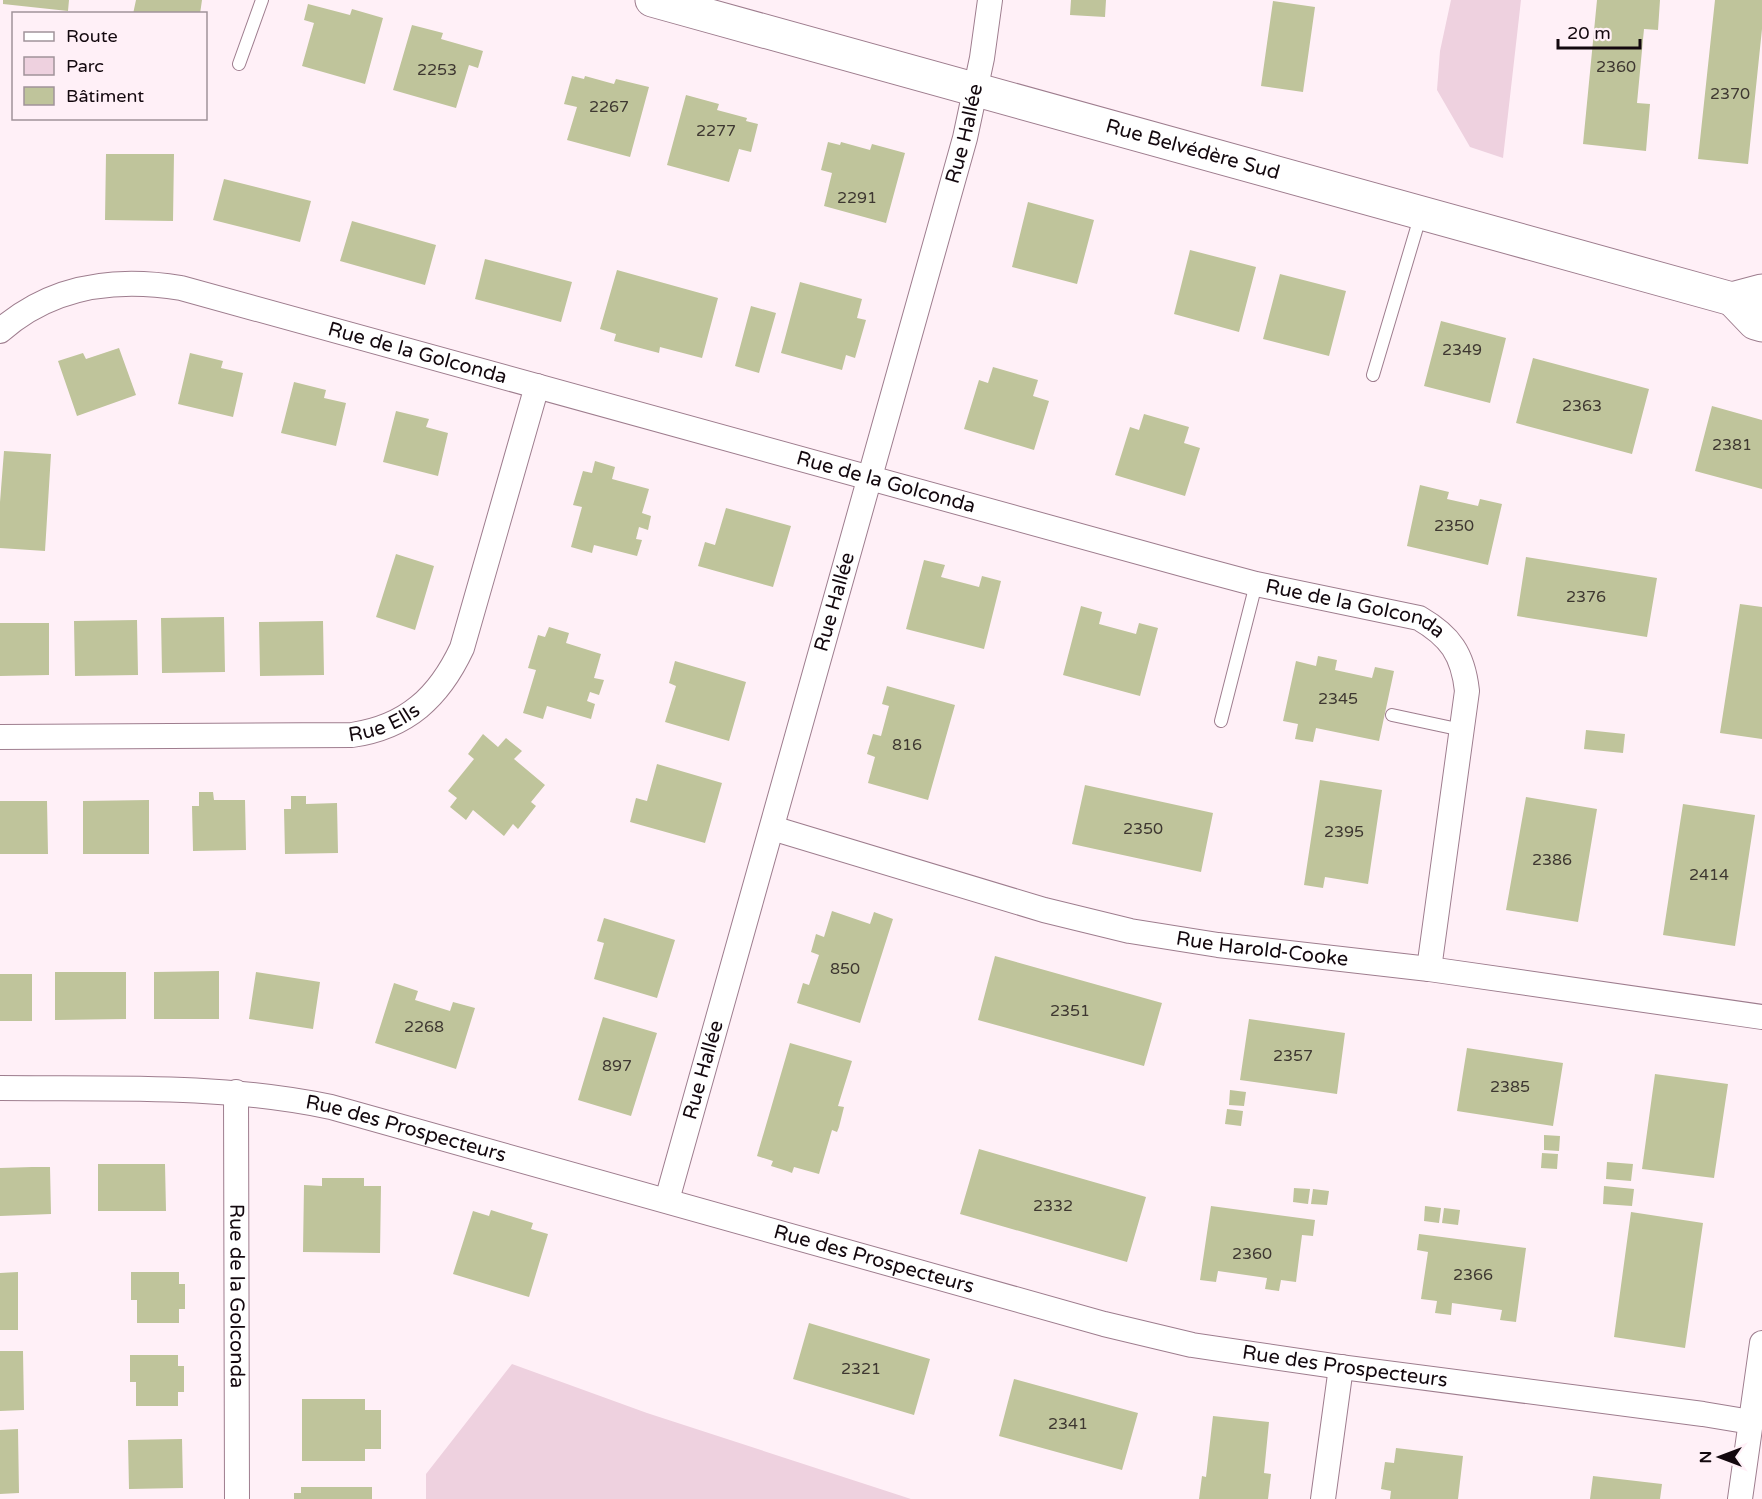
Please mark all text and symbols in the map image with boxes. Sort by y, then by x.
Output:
legend [12,12,207,120]
scale bar [1558,12,1640,50]
text: 20 m [1567,22,1611,44]
text: Route [66,25,118,47]
text: Parc [66,55,104,77]
house number: 2360 [1596,57,1636,77]
house number: 2253 [417,60,457,80]
street label: Rue Hallée [941,82,988,186]
house number: 2370 [1710,84,1750,104]
text: Bâtiment [66,85,144,107]
house number: 2267 [589,97,629,117]
street label: Rue Belvédère Sud [1103,114,1282,185]
house number: 2277 [696,121,736,141]
house number: 2291 [837,188,877,208]
street label: Rue de la Golconda [325,317,510,389]
house number: 2349 [1442,340,1482,360]
house number: 2363 [1562,396,1602,416]
house number: 2381 [1712,435,1752,455]
street label: Rue de la Golconda [794,446,978,519]
house number: 2350 [1434,516,1474,536]
street label: Rue Hallée [809,550,860,654]
street label: Rue de la Golconda [1263,574,1450,643]
house number: 2376 [1566,587,1606,607]
house number: 2345 [1318,689,1358,709]
street label: Rue Ells [347,698,425,747]
house number: 816 [892,735,922,755]
house number: 2350 [1123,819,1163,839]
house number: 2395 [1324,822,1364,842]
house number: 2386 [1532,850,1572,870]
house number: 2414 [1689,865,1729,885]
street label: Rue Harold-Cooke [1174,926,1350,972]
house number: 850 [830,959,860,979]
house number: 2351 [1050,1001,1090,1021]
house number: 2268 [404,1017,444,1037]
street label: Rue Hallée [678,1018,729,1122]
house number: 2357 [1273,1046,1313,1066]
house number: 897 [602,1056,632,1076]
house number: 2385 [1490,1077,1530,1097]
street label: Rue des Prospecteurs [304,1090,509,1168]
house number: 2332 [1033,1196,1073,1216]
street label: Rue de la Golconda [224,1204,249,1388]
street label: Rue des Prospecteurs [771,1220,977,1299]
house number: 2360 [1232,1244,1272,1264]
house number: 2366 [1453,1265,1493,1285]
street label: Rue des Prospecteurs [1241,1341,1449,1393]
house number: 2321 [841,1359,881,1379]
house number: 2341 [1048,1414,1088,1434]
north arrow [1690,1427,1750,1487]
text: N [1696,1451,1716,1463]

